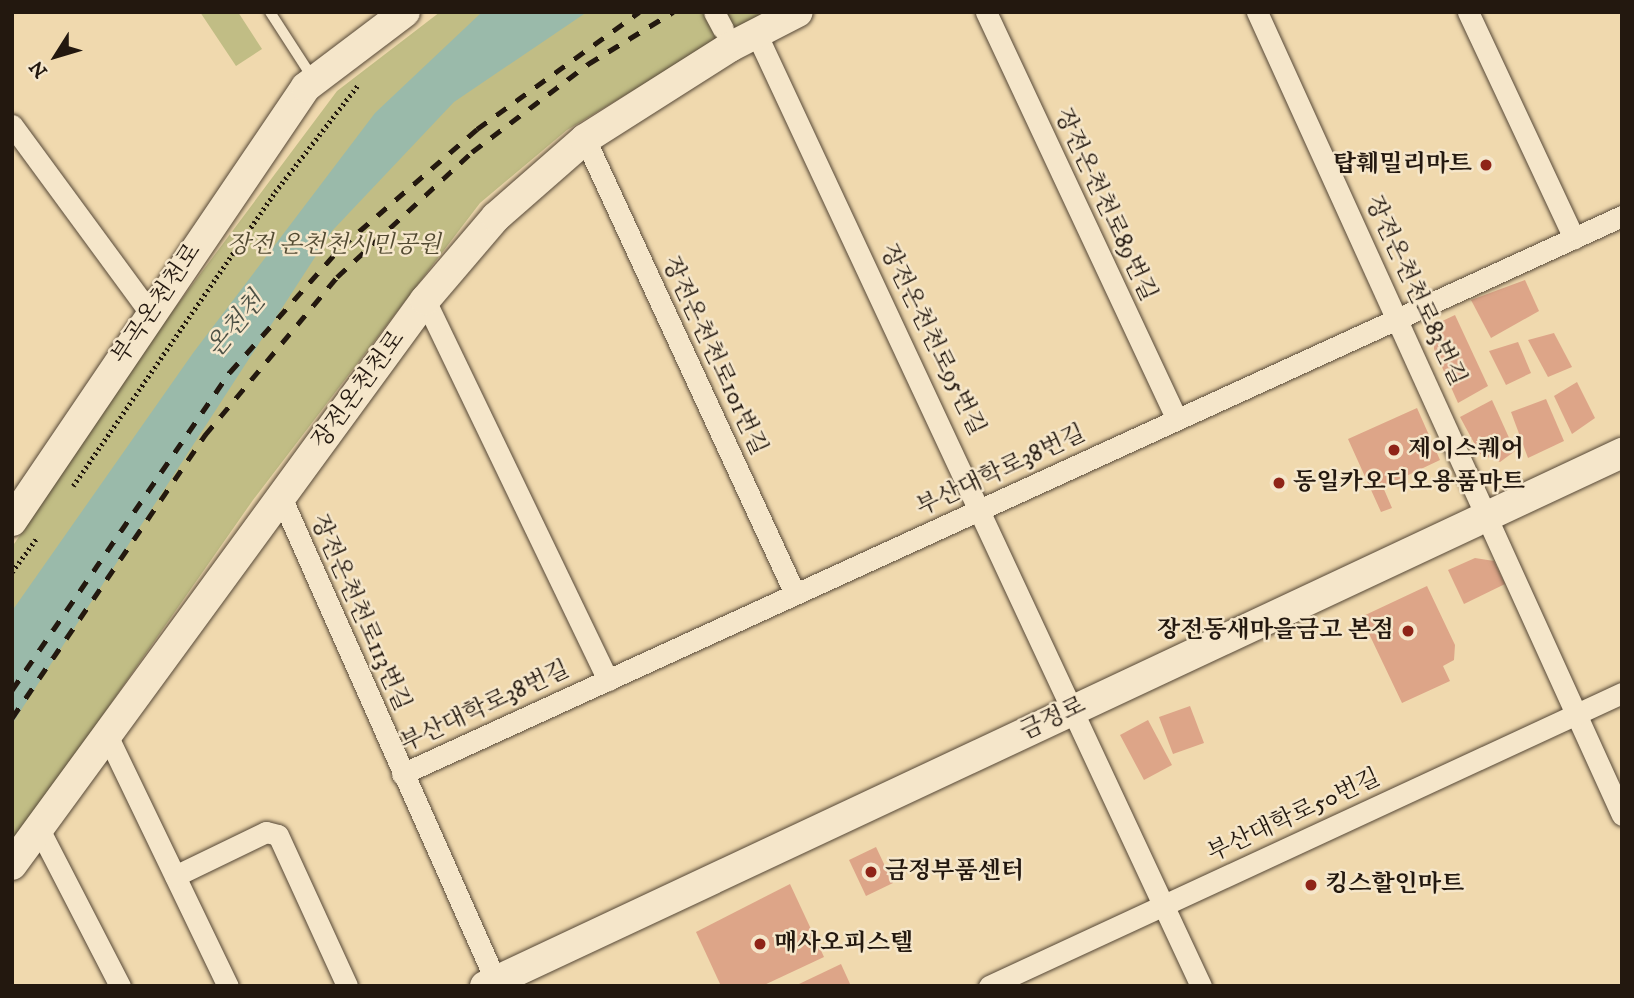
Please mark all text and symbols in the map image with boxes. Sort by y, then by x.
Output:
north arrow [21,21,91,91]
text: N [25,56,53,82]
street label: 장전온천천로89번길 [1048,104,1162,306]
place label: 탑훼밀리마트 [1333,151,1472,179]
marker: 탑훼밀리마트 [1478,157,1494,173]
street label: 장전온천천로83번길 [1358,191,1472,391]
park label: 장전 온천천시민공원 [227,232,441,260]
street label: 부곡온천천로 [106,238,208,370]
street label: 장전온천천로95번길 [873,240,991,440]
street label: 장전온천천로101번길 [655,252,773,460]
water label: 온천천 [200,286,272,364]
street label: 장전온천천로 [306,325,412,455]
street label: 부산대학로38번길 [912,419,1090,523]
place label: 제이스퀘어 [1408,436,1524,464]
marker: 제이스퀘어 [1386,442,1402,458]
place label: 동일카오디오용품마트 [1293,469,1525,497]
marker: 동일카오디오용품마트 [1271,475,1287,491]
street label: 장전온천천로113번길 [304,510,416,716]
place label: 장전동새마을금고 본점 [1157,617,1394,645]
marker: 장전동새마을금고 본점 [1400,623,1416,639]
street label: 부산대학로38번길 [396,655,574,759]
street label: 금정로 [1015,691,1091,747]
street label: 부산대학로50번길 [1203,763,1385,869]
place label: 금정부품센터 [885,858,1024,886]
marker: 금정부품센터 [863,864,879,880]
place label: 킹스할인마트 [1325,871,1464,899]
marker: 킹스할인마트 [1303,877,1319,893]
place label: 매사오피스텔 [774,930,913,958]
marker: 매사오피스텔 [752,936,768,952]

